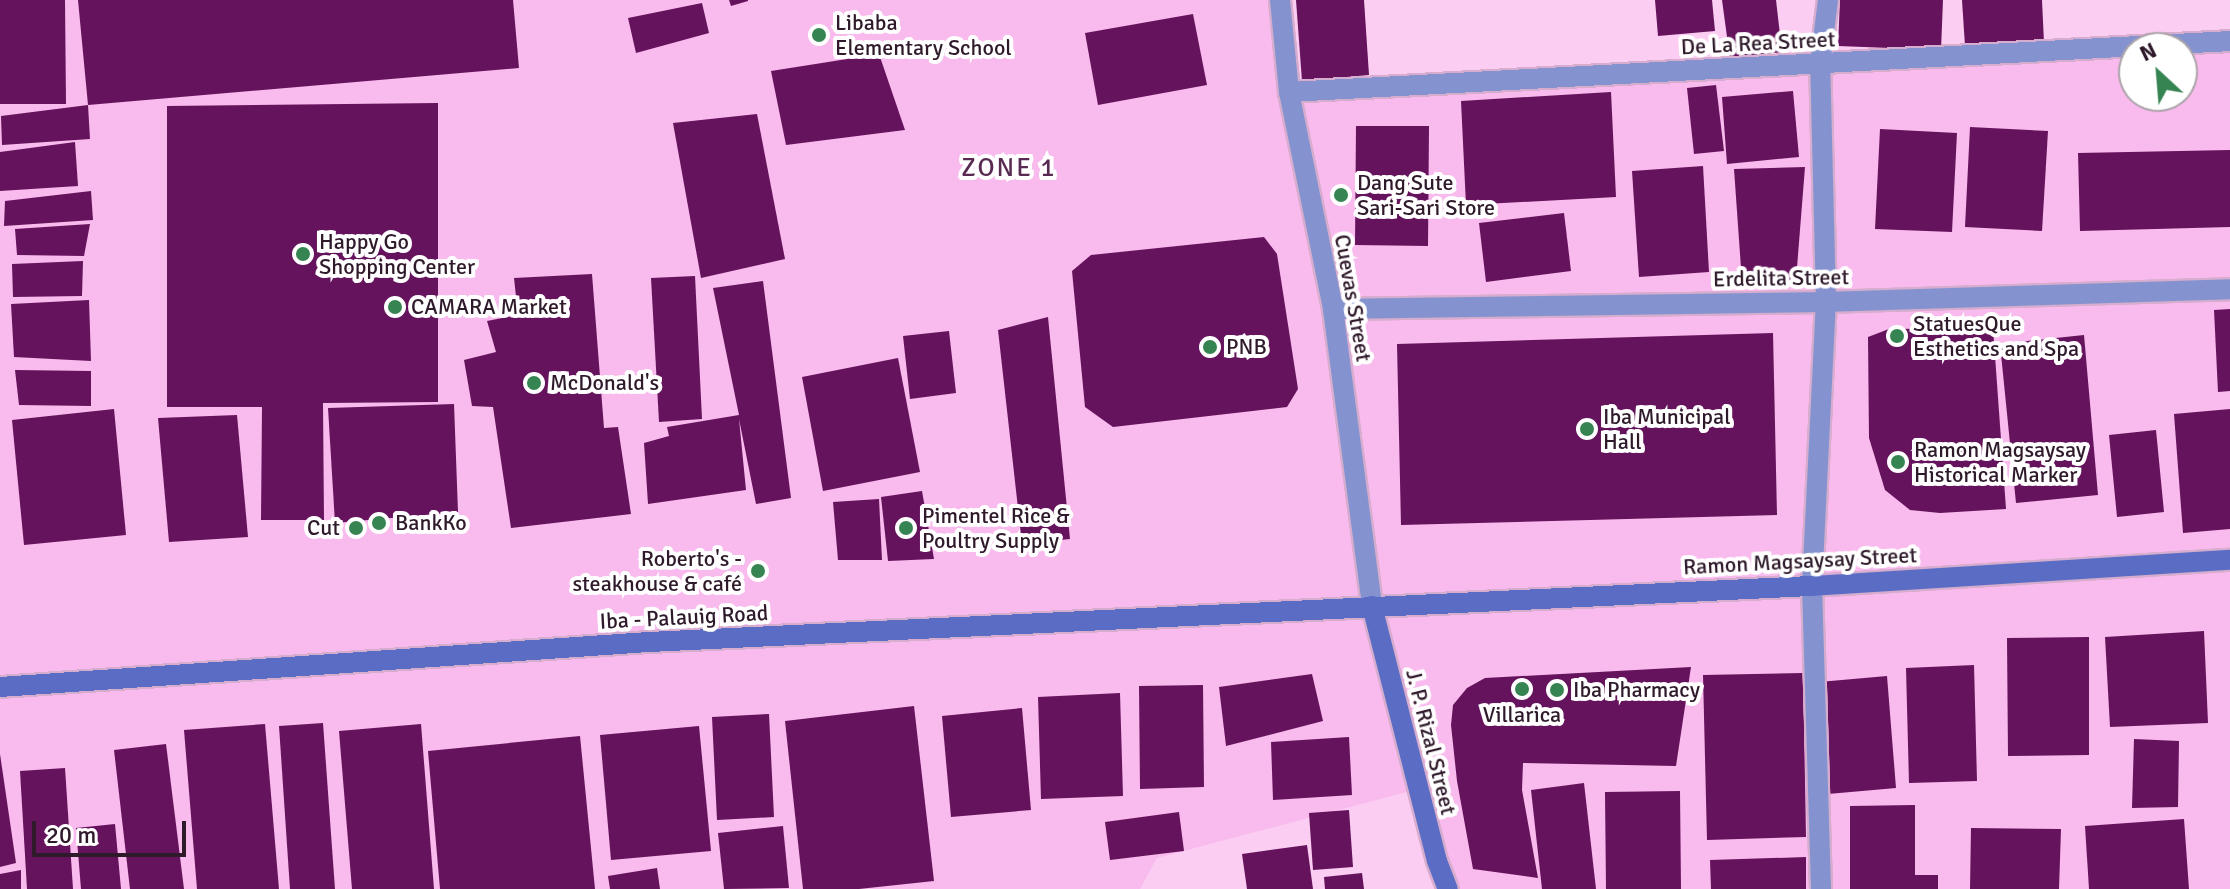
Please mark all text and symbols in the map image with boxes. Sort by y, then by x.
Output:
place label: Libaba Elementary School [835,9,1012,60]
marker: Libaba Elementary School [810,26,828,44]
street label: De La Rea Street [1680,26,1836,60]
north arrow [2118,32,2198,112]
text: N [2135,36,2161,67]
district label: ZONE 1 [961,153,1057,185]
place label: Dang Sute Sari-Sari Store [1357,169,1495,220]
marker: Dang Sute Sari-Sari Store [1332,186,1350,204]
place label: Happy Go Shopping Center [319,228,475,280]
street label: Cuevas Street [1329,232,1377,364]
marker: Happy Go Shopping Center [294,245,312,263]
street label: Erdelita Street [1713,264,1849,292]
place label: CAMARA Market [411,294,567,320]
marker: CAMARA Market [386,298,404,316]
place label: StatuesQue Esthetics and Spa [1913,310,2079,362]
marker: StatuesQue Esthetics and Spa [1888,327,1906,345]
place label: PNB [1226,334,1267,360]
marker: PNB [1201,338,1219,356]
place label: McDonald's [550,370,659,396]
marker: McDonald's [525,374,543,392]
place label: Iba Municipal Hall [1603,403,1731,454]
marker: Iba Municipal Hall [1578,420,1596,438]
place label: Ramon Magsaysay Historical Marker [1914,436,2086,488]
marker: Ramon Magsaysay Historical Marker [1889,453,1907,471]
place label: Pimentel Rice & Poultry Supply [922,502,1070,554]
place label: BankKo [395,510,467,536]
marker: BankKo [370,514,388,532]
place label: Cut [307,515,340,541]
marker: Cut [347,519,365,537]
marker: Pimentel Rice & Poultry Supply [897,519,915,537]
street label: Ramon Magsaysay Street [1682,542,1918,580]
place label: Roberto's - steakhouse & café [573,545,742,596]
marker: Roberto's - steakhouse & café [749,562,767,580]
street label: Iba - Palauig Road [599,599,769,635]
street label: J. P. Rizal Street [1400,667,1462,817]
place label: Iba Pharmacy [1573,677,1700,703]
marker: Villarica [1513,680,1531,698]
marker: Iba Pharmacy [1548,681,1566,699]
place label: Villarica [1483,702,1561,728]
scale bar [36,805,190,855]
text: 20 m [46,820,96,850]

